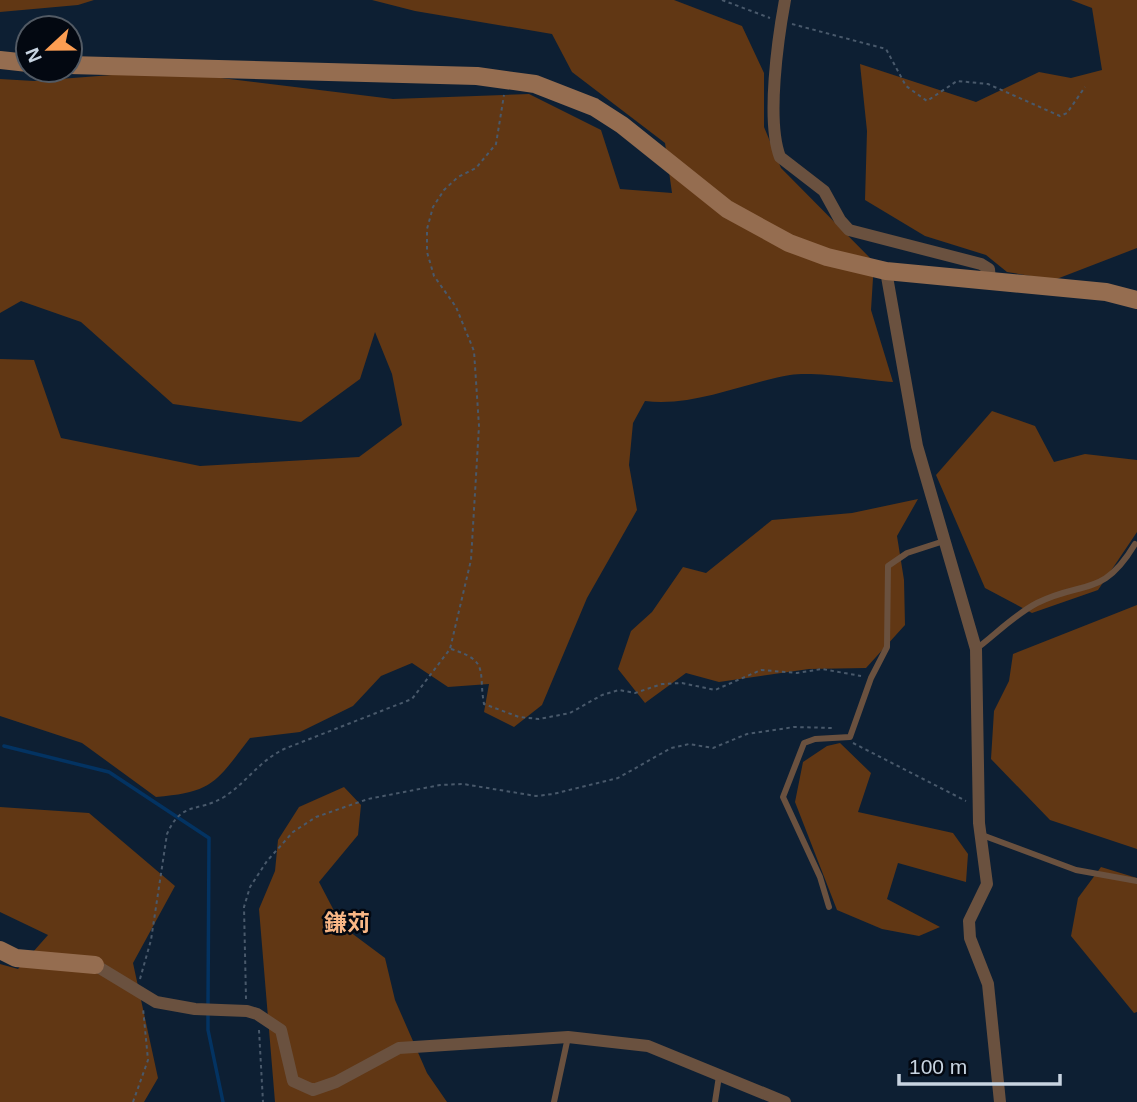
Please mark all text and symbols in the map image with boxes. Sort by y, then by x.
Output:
north arrow [14,14,84,84]
text: N [21,45,46,65]
district label: 鎌苅 [324,910,370,936]
scale bar [899,1042,1060,1086]
text: 100 m [909,1055,967,1078]

